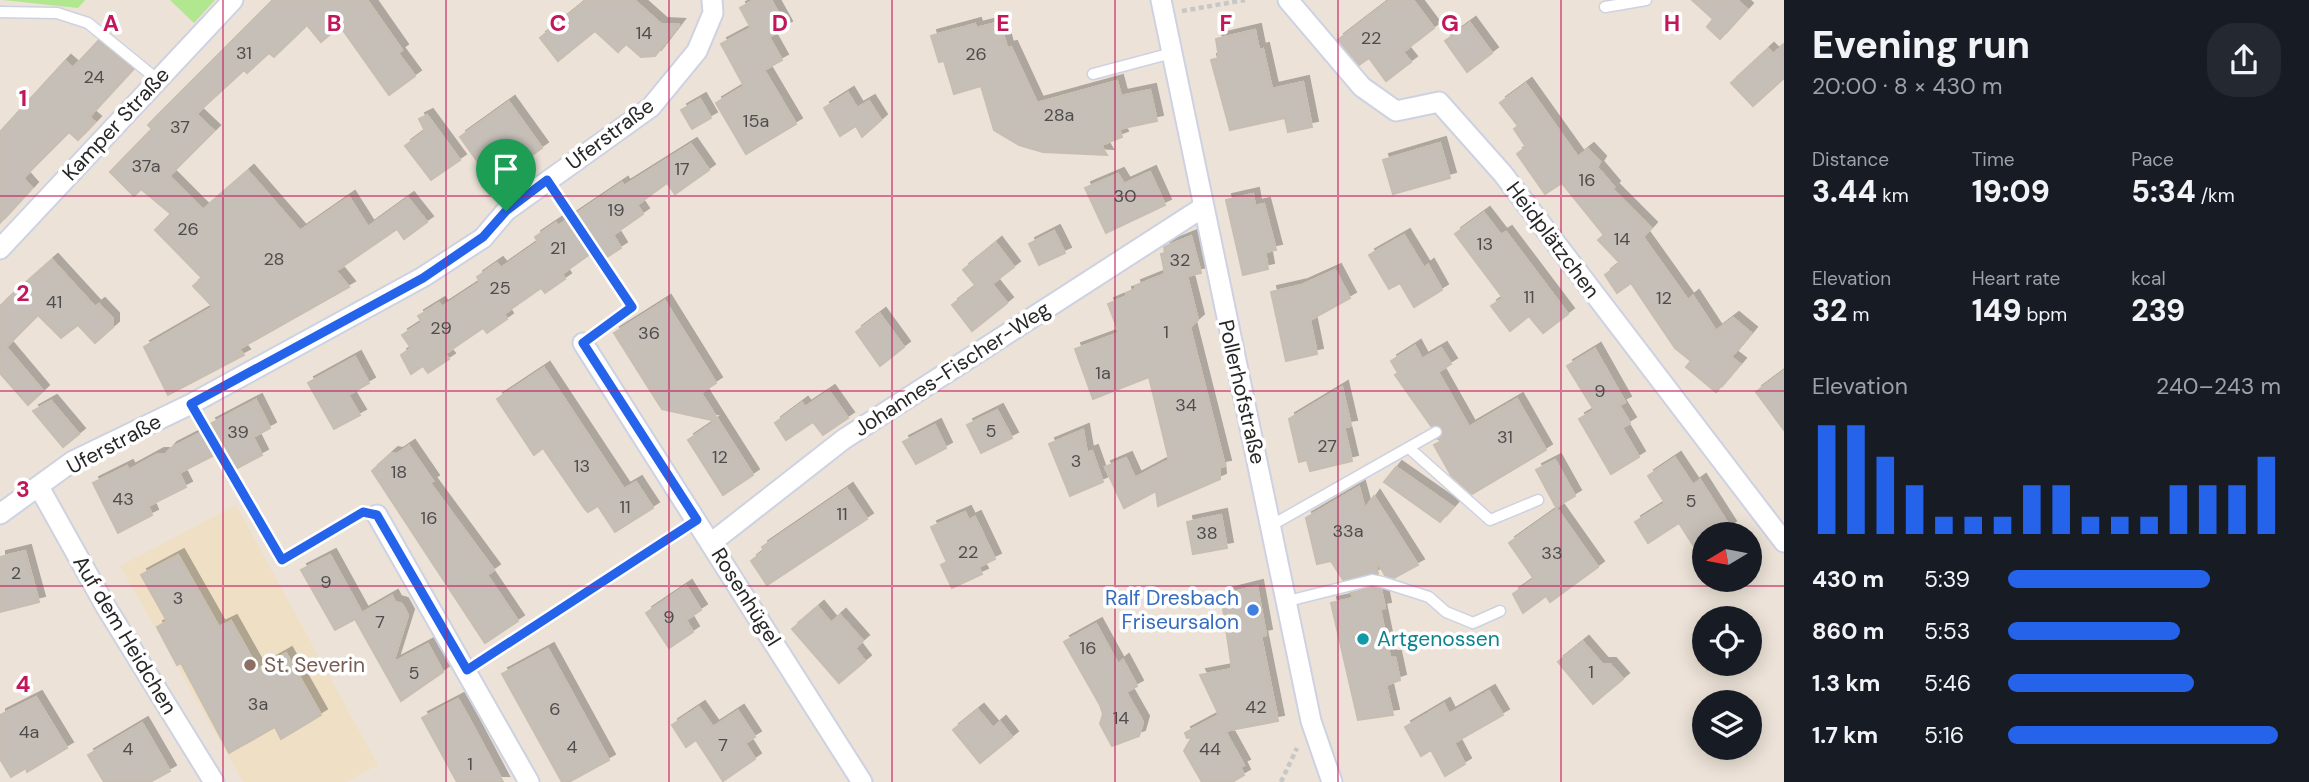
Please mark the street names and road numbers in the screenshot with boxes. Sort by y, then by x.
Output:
street label: Kamper Straße [56,61,176,187]
street label: Uferstraße [560,92,660,176]
street label: Heidplätzchen [1500,176,1606,304]
street label: Johannes-Fischer-Weg [849,295,1056,443]
street label: Pollerhofstraße [1212,317,1272,467]
street label: Uferstraße [62,407,166,481]
street label: Rosenhügel [705,543,787,651]
street label: Auf dem Heidchen [67,550,183,720]

